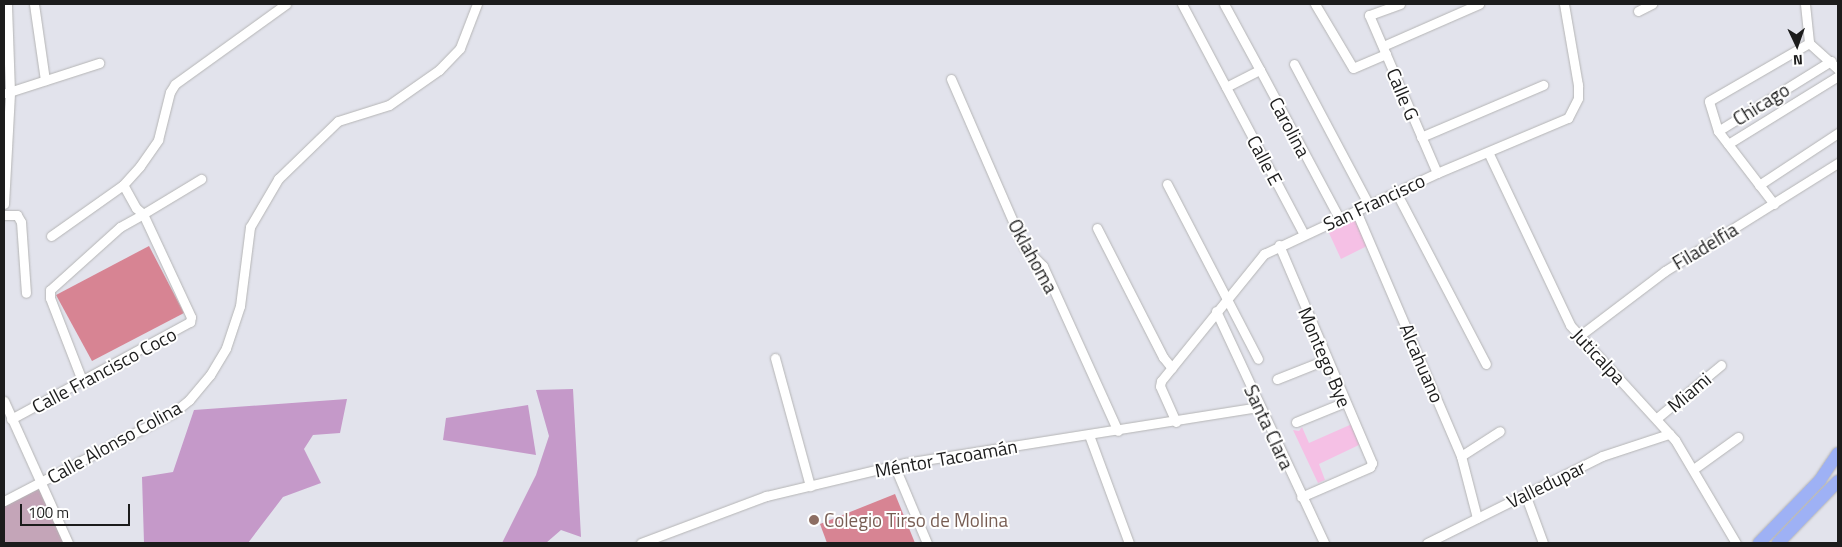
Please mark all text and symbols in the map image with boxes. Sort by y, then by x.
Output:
north arrow [1772,20,1822,70]
text: N [1792,50,1803,71]
street label: Calle G [1382,65,1424,123]
street label: Chicago [1729,78,1793,130]
street label: Carolina [1265,93,1315,161]
street label: Calle E [1243,131,1287,189]
street label: San Francisco [1320,169,1428,235]
street label: Oklahoma [1003,215,1063,297]
street label: Filadelfia [1668,218,1742,274]
street label: Montego Bye [1294,304,1356,410]
street label: Alcahuano [1395,320,1449,406]
street label: Calle Francisco Coco [28,322,180,418]
street label: Juticalpa [1567,323,1631,389]
street label: Miami [1663,367,1715,417]
street label: Santa Clara [1240,381,1298,473]
street label: Calle Alonso Colina [43,396,185,488]
street label: Méntor Tacoamán [873,434,1019,482]
street label: Valledupar [1503,455,1589,513]
scale bar [22,494,132,526]
text: 100 m [28,501,69,524]
place label: Colegio Tirso de Molina [824,509,1008,531]
marker: Colegio Tirso de Molina [808,514,820,526]

